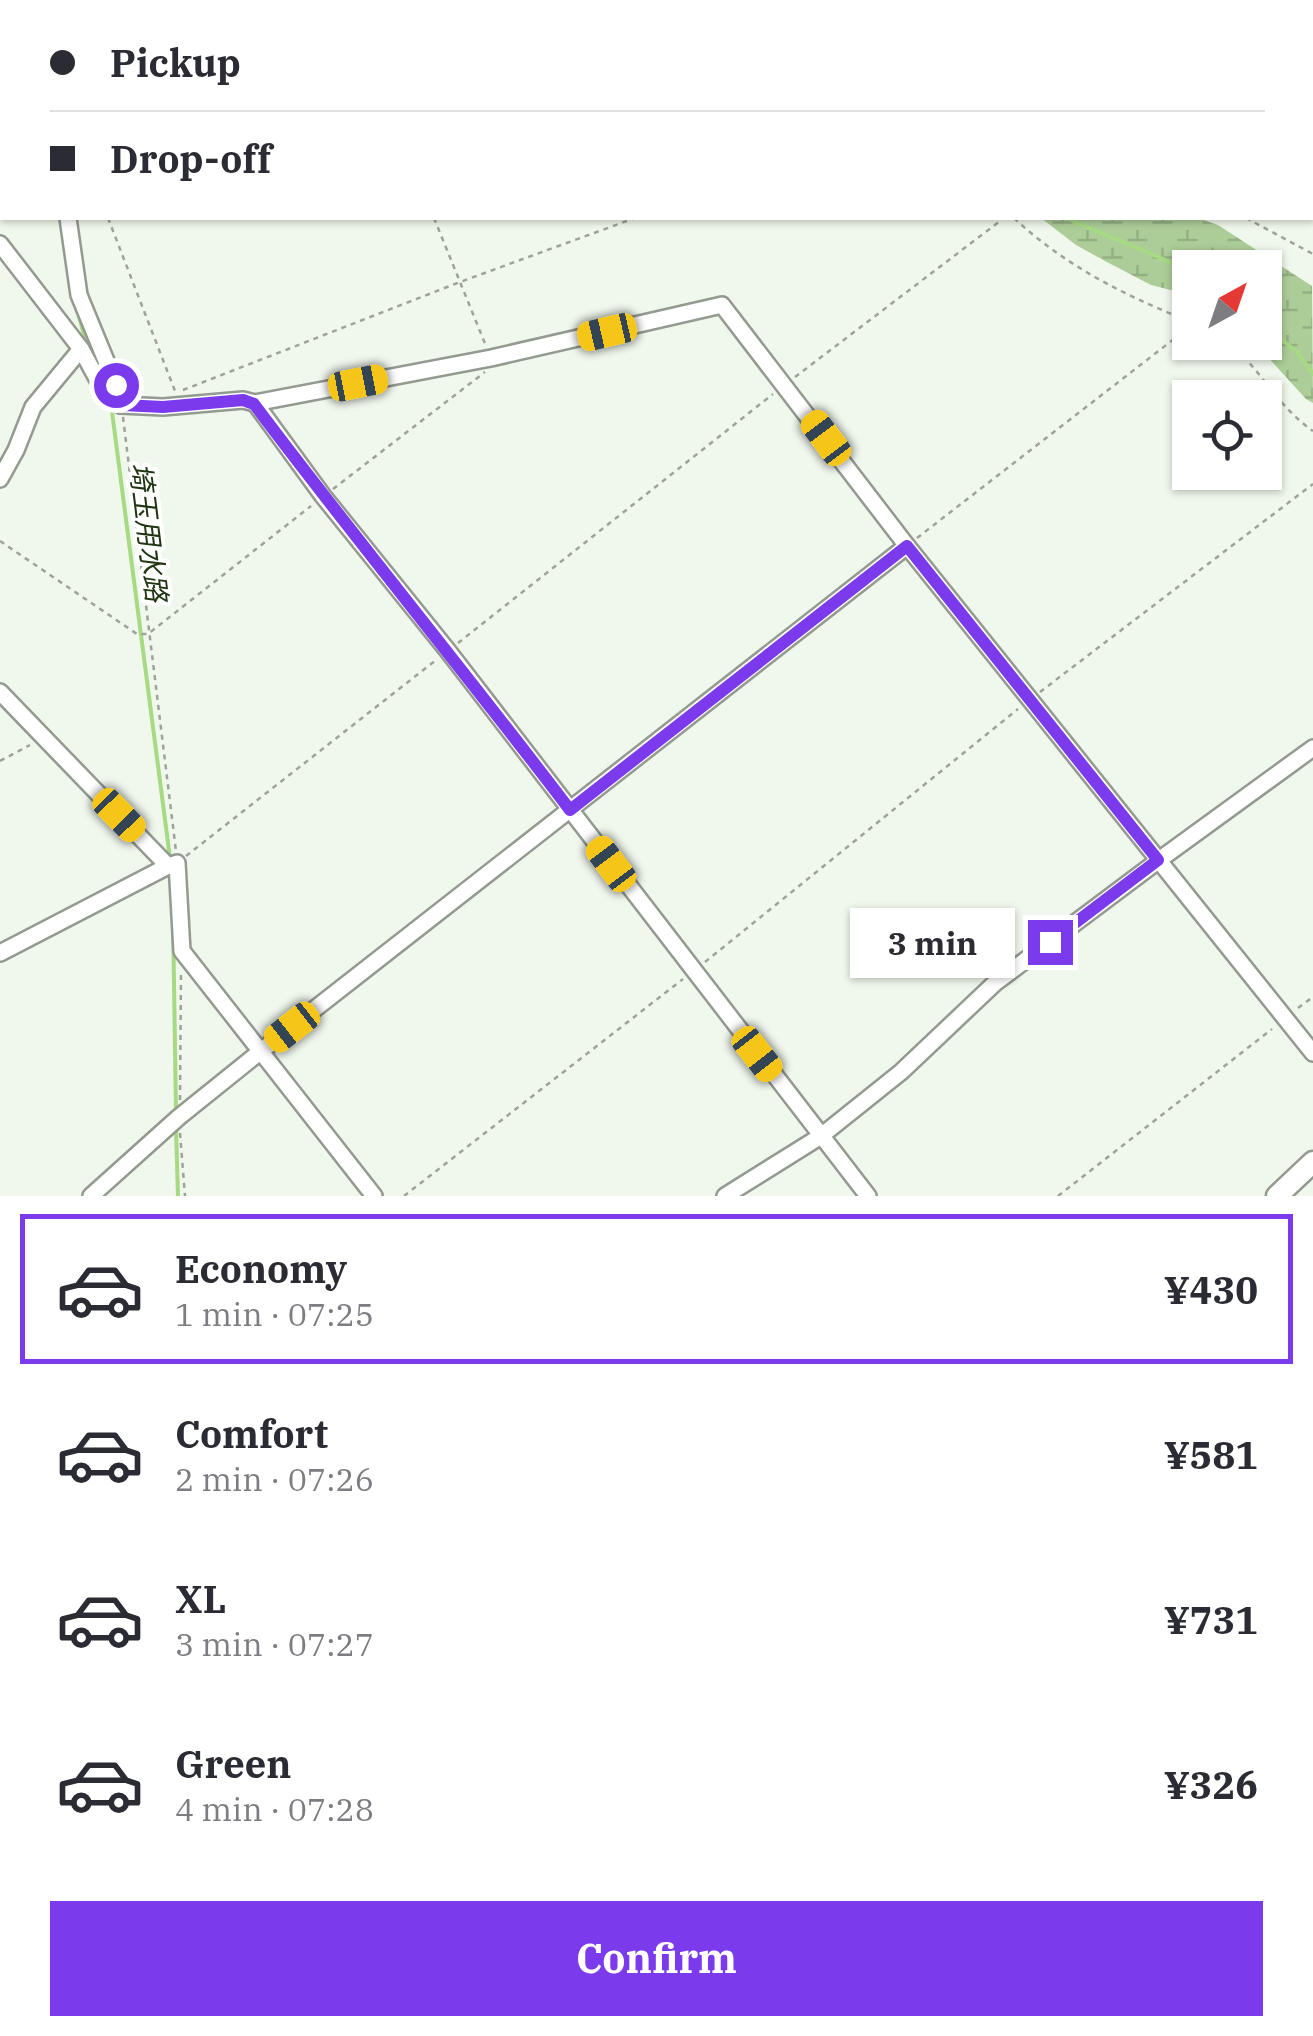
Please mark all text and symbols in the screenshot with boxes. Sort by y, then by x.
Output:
text: Pickup [110,38,241,87]
text: Drop-off [110,134,272,183]
north arrow [1172,250,1282,360]
map controls [1172,250,1282,490]
car [574,311,640,353]
route start [94,363,139,408]
car [326,363,390,403]
button: locate [1172,380,1282,490]
car [796,405,856,471]
water label: 埼玉用水路 [122,460,176,606]
car [87,783,151,847]
car [581,831,641,897]
callout: 3 min [850,907,1015,977]
route end [1028,920,1073,965]
text: 3 min [888,922,977,964]
car [259,997,325,1057]
car [727,1021,787,1087]
icon: car [55,1244,145,1334]
text: Economy [175,1244,347,1293]
text: ¥430 [1164,1265,1258,1314]
text: 1 min · 07:25 [175,1293,374,1335]
icon: car [55,1409,145,1499]
text: Comfort [175,1409,328,1458]
text: ¥581 [1164,1430,1258,1479]
text: 2 min · 07:26 [175,1458,374,1500]
icon: car [55,1574,145,1664]
text: XL [175,1574,226,1623]
text: ¥731 [1164,1595,1258,1644]
text: 3 min · 07:27 [175,1623,374,1665]
icon: car [55,1739,145,1829]
text: Green [175,1739,291,1788]
text: ¥326 [1164,1760,1258,1809]
text: 4 min · 07:28 [175,1788,374,1830]
button: Confirm [50,1901,1263,2016]

